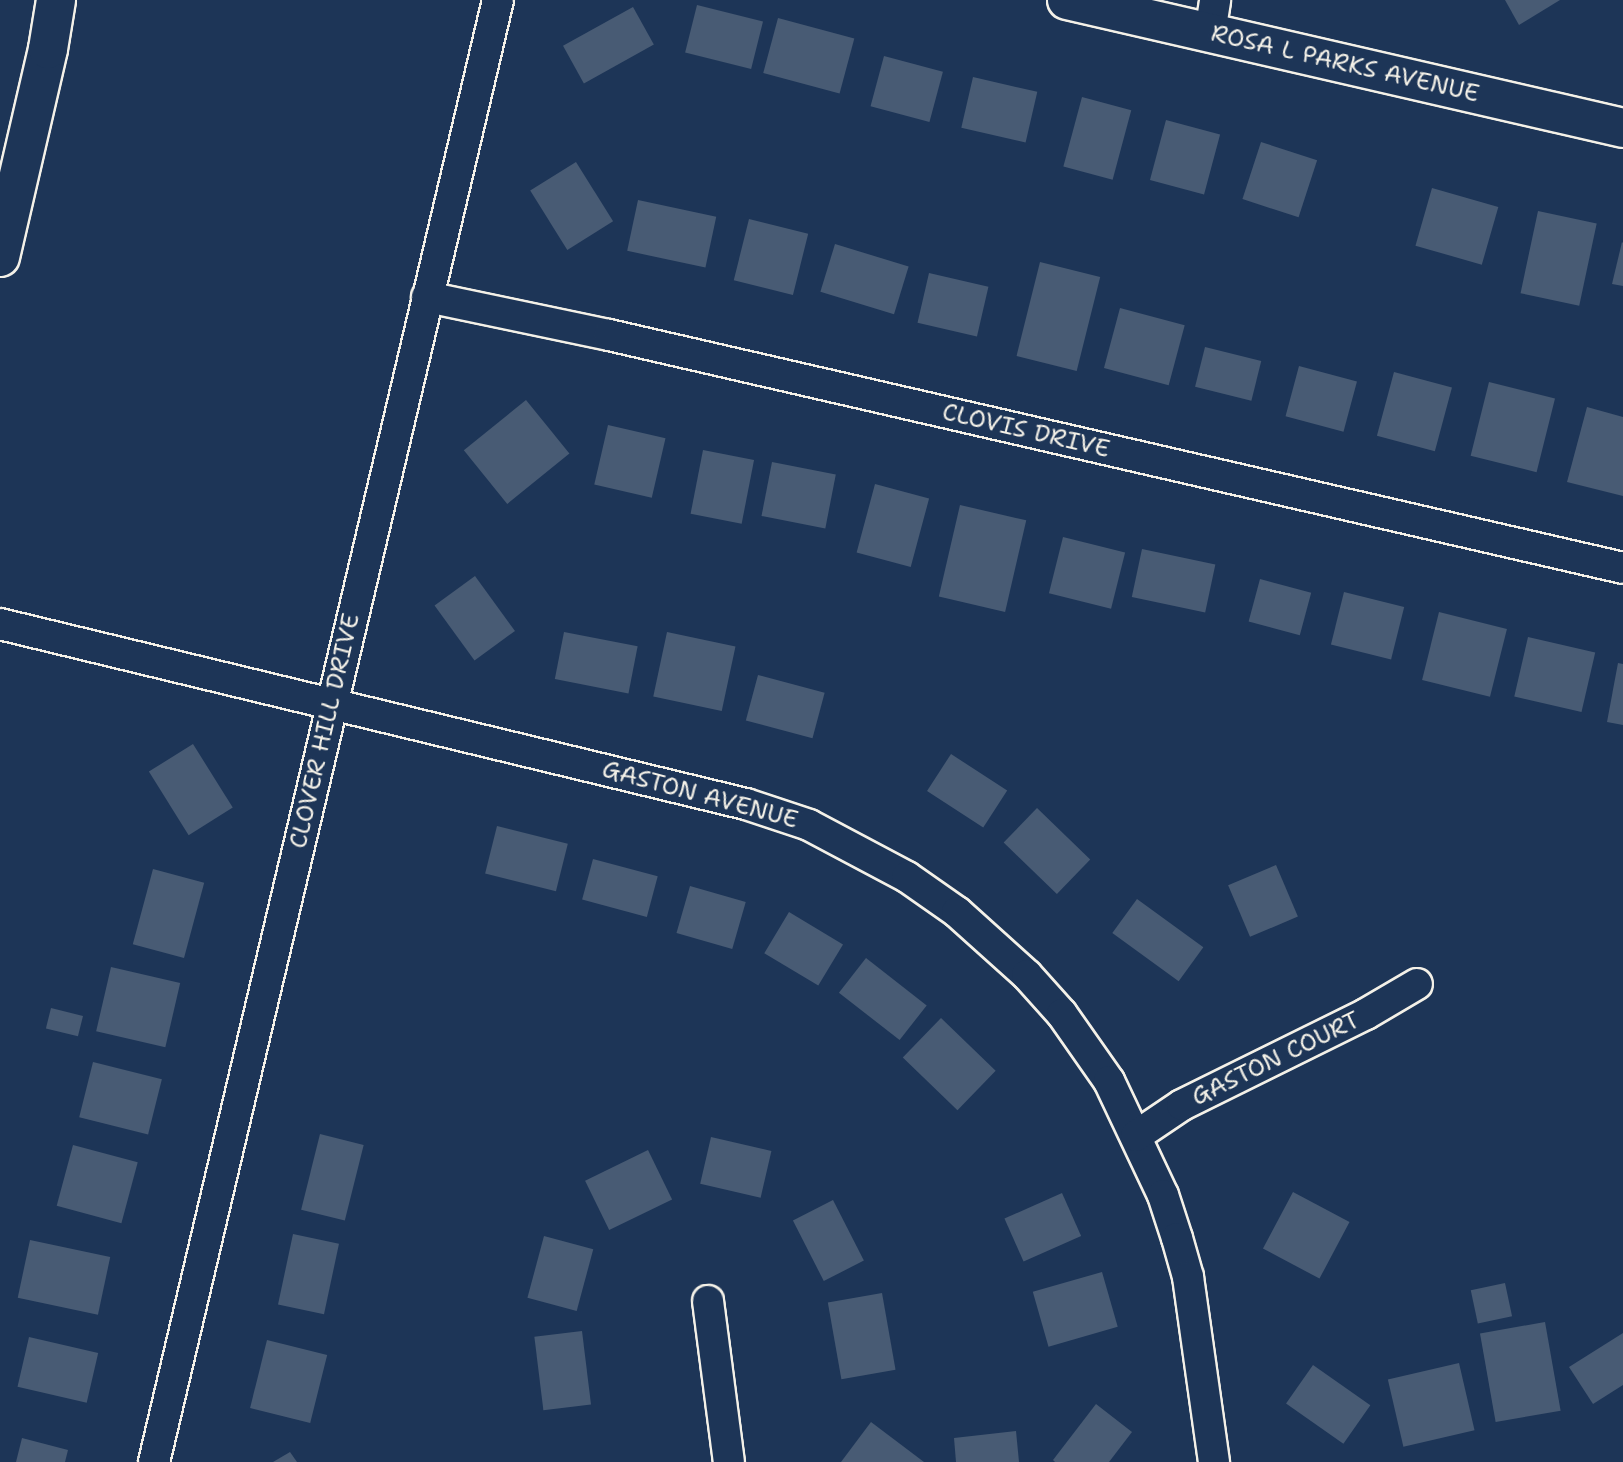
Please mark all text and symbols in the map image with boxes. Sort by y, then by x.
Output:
street label: ROSA L PARKS AVENUE [1208,19,1482,109]
street label: CLOVIS DRIVE [939,398,1113,464]
street label: CLOVER HILL DRIVE [284,611,366,851]
street label: GASTON AVENUE [599,755,801,835]
street label: GASTON COURT [1187,1006,1365,1112]

